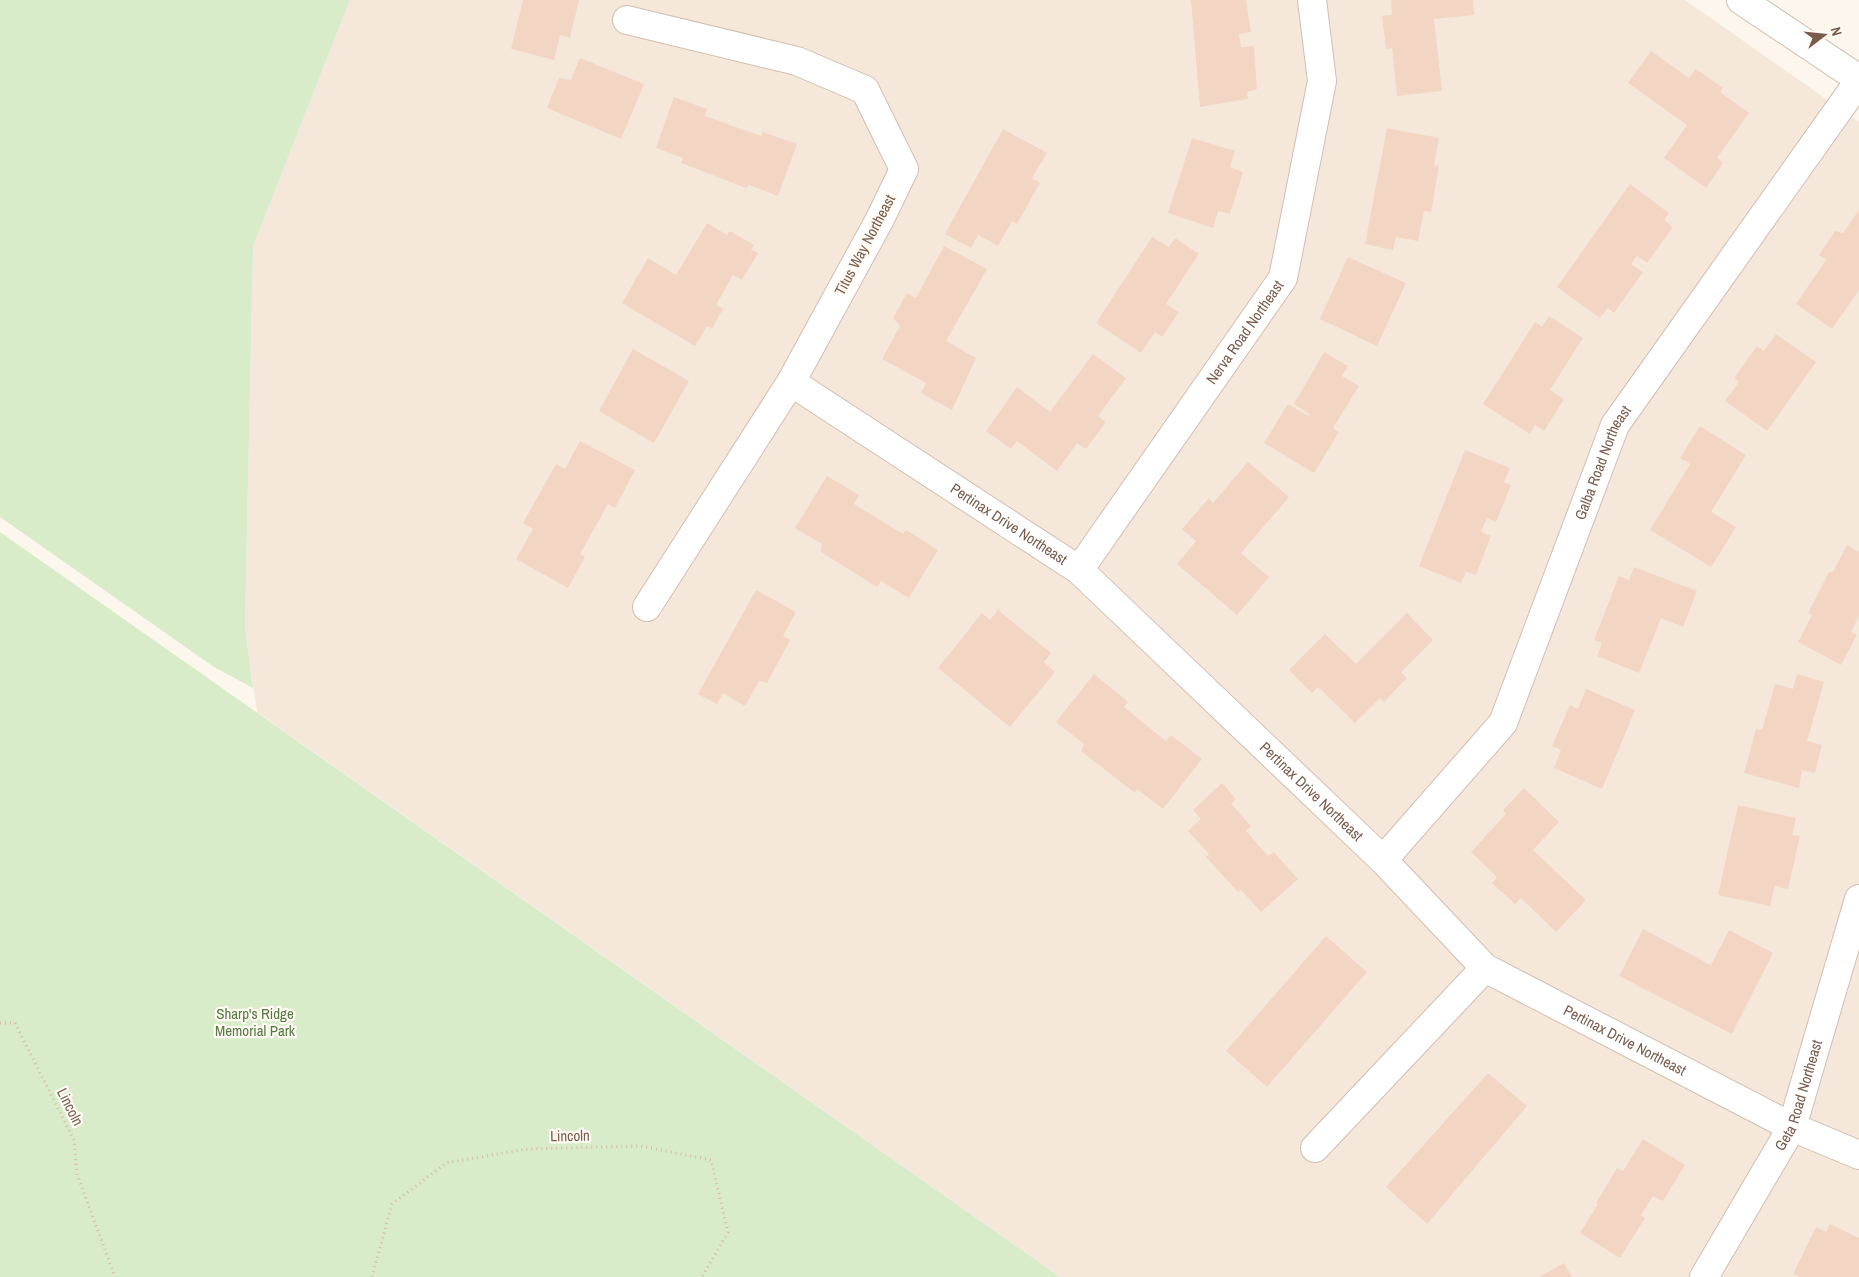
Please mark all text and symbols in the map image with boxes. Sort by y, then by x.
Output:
north arrow [1799,10,1849,60]
text: N [1827,25,1846,38]
street label: Titus Way Northeast [829,190,900,299]
street label: Nerva Road Northeast [1201,275,1289,388]
street label: Galba Road Northeast [1569,400,1636,523]
street label: Pertinax Drive Northeast [947,478,1072,570]
street label: Pertinax Drive Northeast [1255,737,1368,846]
street label: Pertinax Drive Northeast [1560,999,1690,1081]
park label: Sharp's Ridge Memorial Park [215,1003,296,1041]
street label: Geta Road Northeast [1769,1037,1827,1155]
street label: Lincoln [52,1084,89,1129]
street label: Lincoln [550,1125,590,1146]

